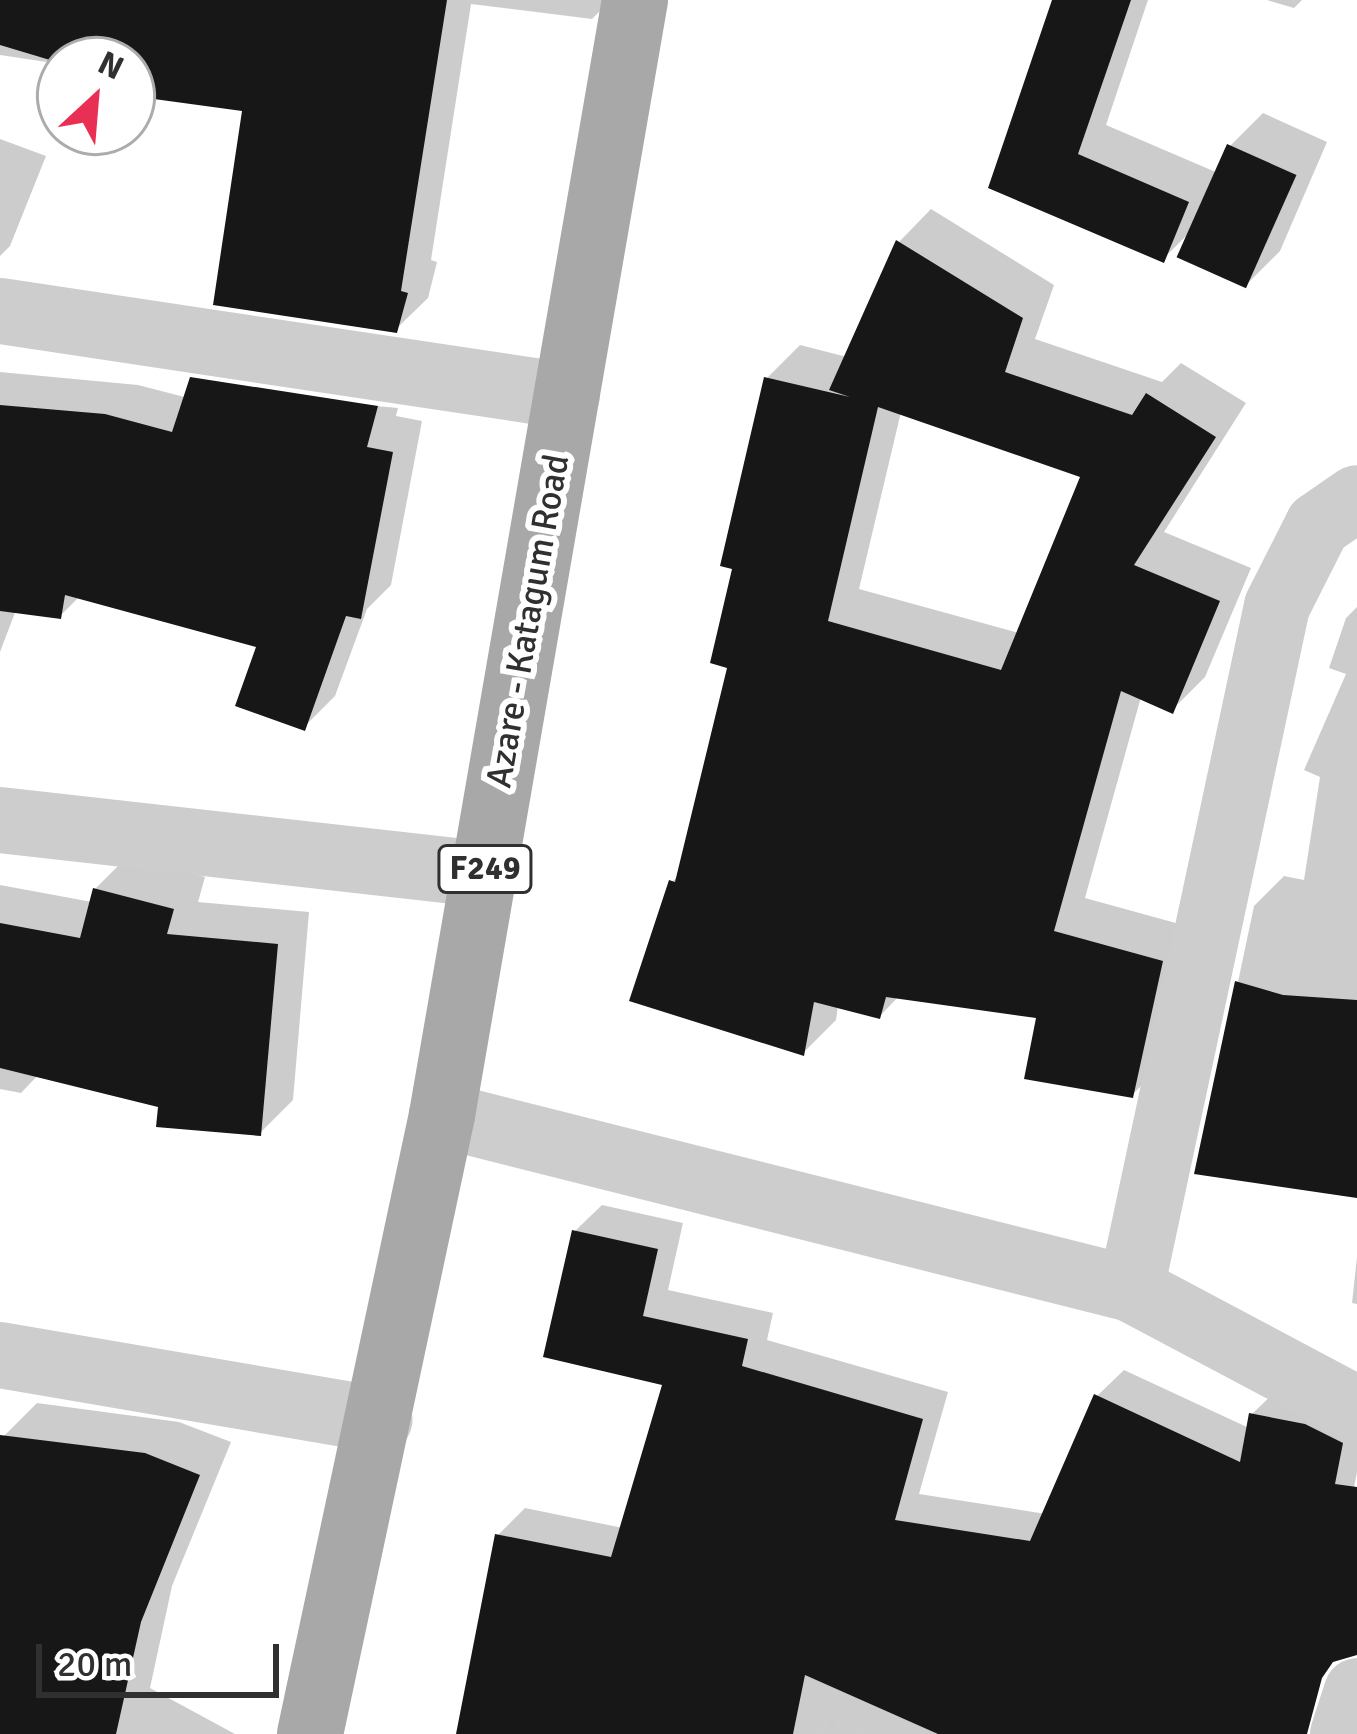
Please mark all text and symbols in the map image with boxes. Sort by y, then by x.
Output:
north arrow [36,36,156,156]
text: N [91,42,130,89]
street label: Azare - Katagum Road [477,451,579,791]
road number: F249 [437,842,533,896]
scale bar [42,1620,285,1694]
text: 20 m [57,1642,133,1687]

